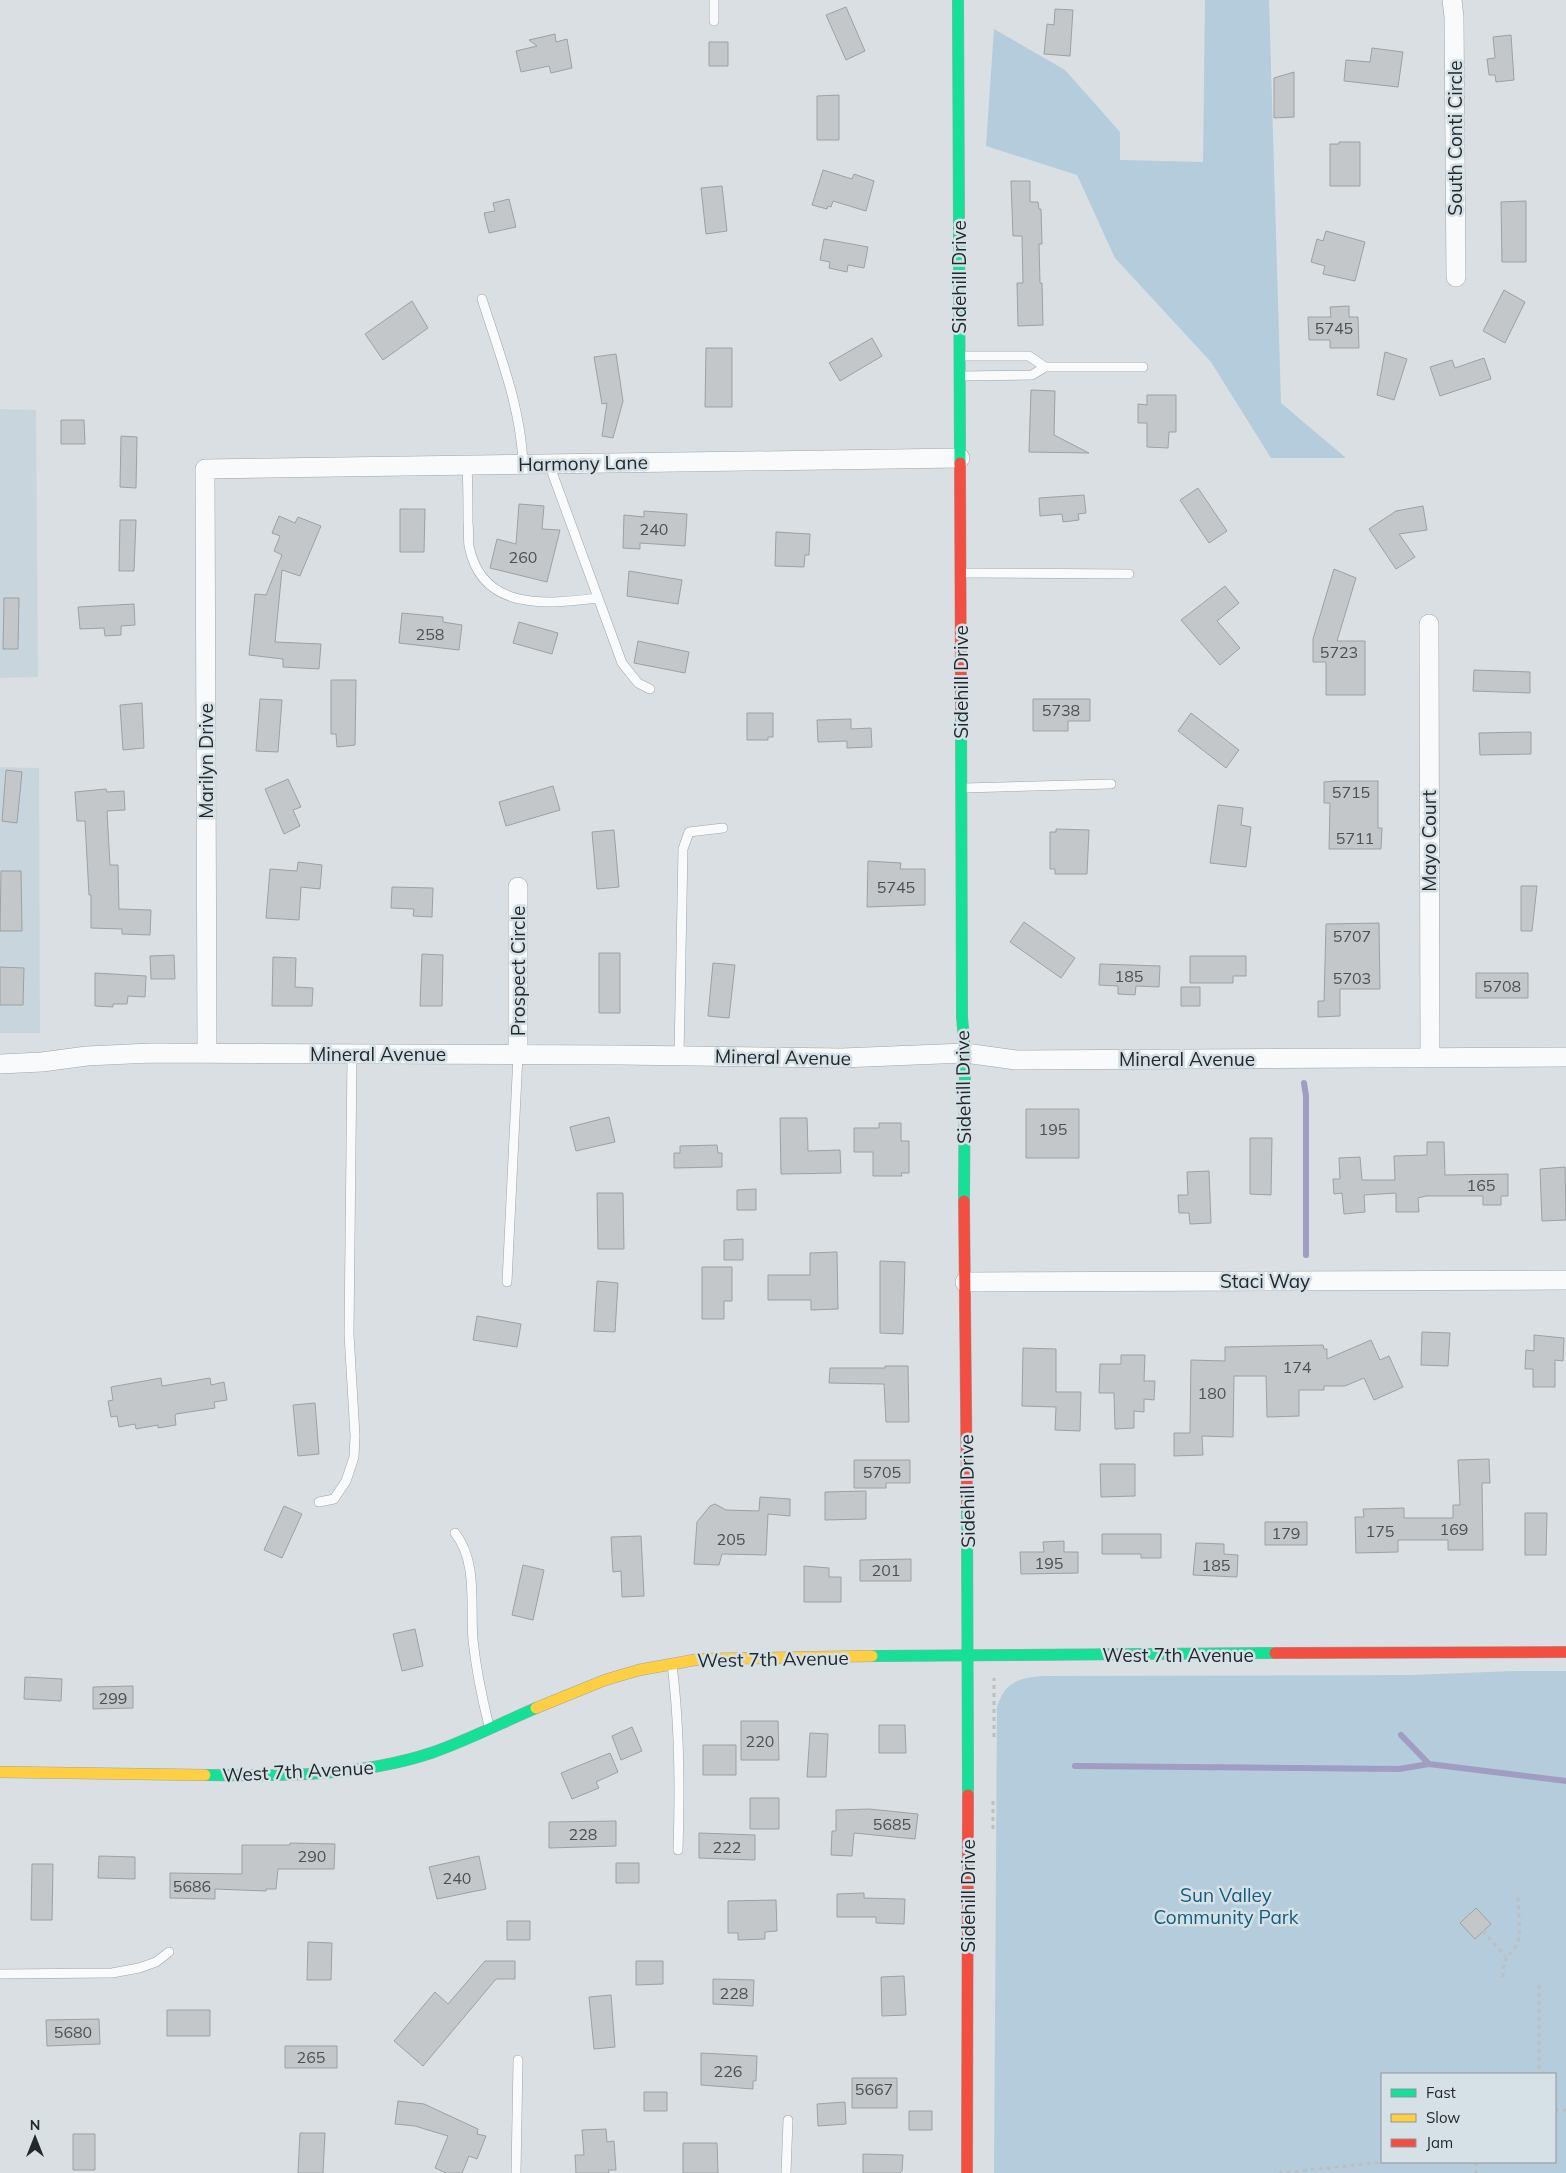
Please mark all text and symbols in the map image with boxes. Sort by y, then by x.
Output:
street label: South Conti Circle [1443,60,1467,216]
street label: Sidehill Drive [947,220,971,334]
house number: 5745 [1315,318,1353,338]
street label: Harmony Lane [518,450,648,476]
house number: 240 [640,519,668,539]
house number: 260 [509,547,537,567]
house number: 258 [416,624,444,644]
street label: Sidehill Drive [949,625,973,739]
house number: 5723 [1320,642,1358,662]
house number: 5738 [1042,700,1080,720]
street label: Marilyn Drive [194,703,218,819]
house number: 5715 [1332,782,1370,802]
street label: Mayo Court [1417,790,1441,892]
house number: 5711 [1336,828,1374,848]
house number: 5745 [877,877,915,897]
street label: Prospect Circle [506,906,530,1036]
house number: 5707 [1333,926,1371,946]
house number: 185 [1115,966,1143,986]
house number: 5703 [1333,968,1371,988]
house number: 5708 [1483,976,1521,996]
street label: Sidehill Drive [950,1030,976,1144]
street label: Mineral Avenue [310,1042,446,1066]
street label: Mineral Avenue [715,1044,851,1070]
street label: Mineral Avenue [1119,1047,1255,1071]
house number: 195 [1039,1119,1067,1139]
house number: 165 [1467,1175,1495,1195]
street label: Staci Way [1220,1269,1310,1293]
house number: 174 [1283,1357,1312,1377]
house number: 180 [1198,1383,1226,1403]
street label: Sidehill Drive [954,1434,980,1548]
house number: 5705 [863,1462,901,1482]
house number: 169 [1440,1519,1468,1539]
house number: 175 [1366,1521,1394,1541]
house number: 179 [1272,1523,1300,1543]
house number: 205 [717,1529,745,1549]
house number: 195 [1035,1553,1063,1573]
house number: 185 [1202,1555,1230,1575]
house number: 201 [872,1560,900,1580]
street label: West 7th Avenue [1102,1643,1254,1667]
street label: West 7th Avenue [697,1646,849,1672]
house number: 299 [99,1688,127,1708]
house number: 220 [746,1731,774,1751]
street label: West 7th Avenue [222,1755,374,1787]
house number: 5685 [873,1814,911,1834]
house number: 228 [569,1824,597,1844]
house number: 222 [713,1837,741,1857]
street label: Sidehill Drive [956,1839,980,1953]
house number: 290 [298,1846,326,1866]
house number: 240 [443,1868,471,1888]
house number: 5686 [173,1876,211,1896]
park label: Sun Valley Community Park [1154,1883,1299,1929]
house number: 228 [720,1983,748,2003]
house number: 5680 [54,2022,92,2042]
house number: 265 [297,2047,325,2067]
house number: 226 [714,2061,742,2081]
legend [1381,2073,1556,2163]
house number: 5667 [855,2079,893,2099]
text: Fast [1426,2083,1456,2102]
text: Slow [1426,2108,1460,2127]
north arrow [10,2113,60,2163]
text: N [30,2116,40,2134]
text: Jam [1426,2133,1453,2152]

